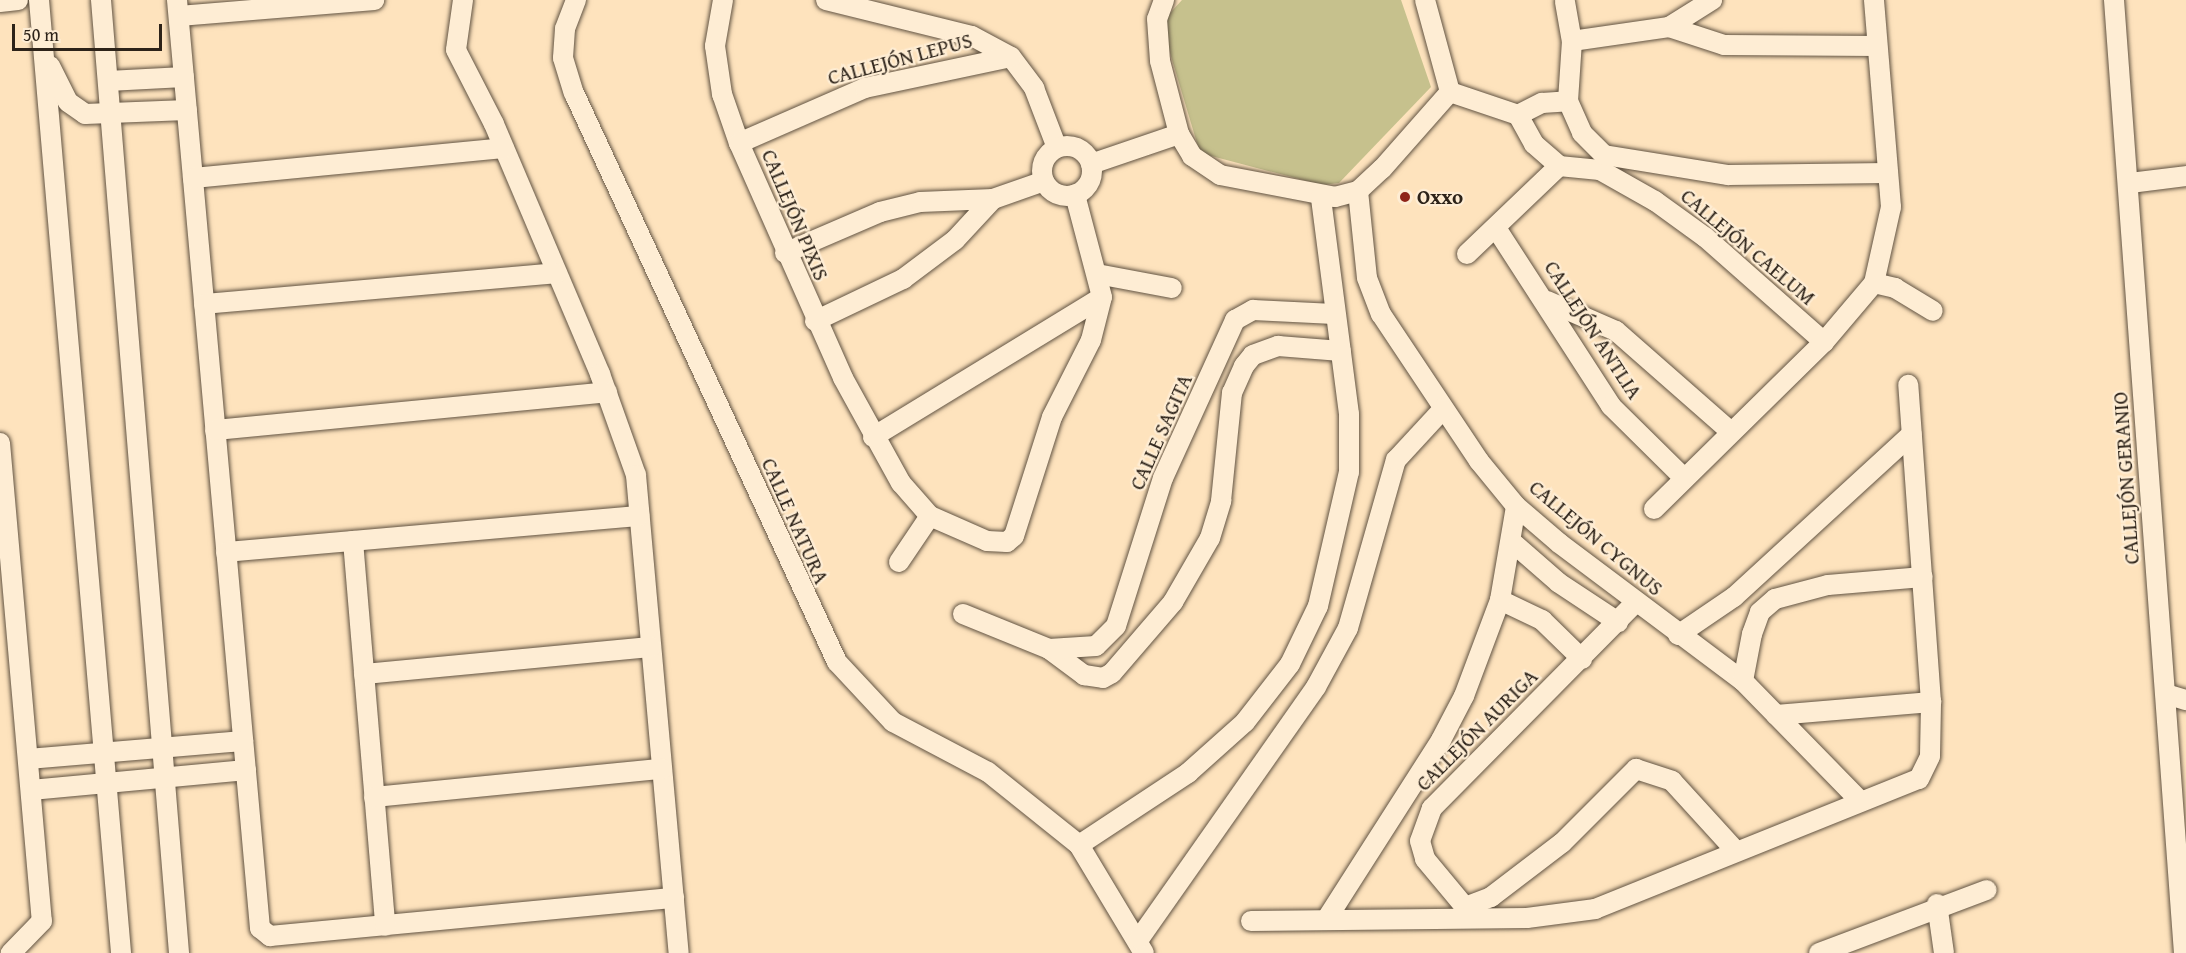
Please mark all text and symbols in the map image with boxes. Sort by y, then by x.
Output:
scale bar [15,12,165,50]
text: 50 m [23,21,59,48]
street label: CALLEJÓN LEPUS [825,28,975,90]
street label: CALLEJÓN PIXIS [756,146,834,284]
street label: CALLEJÓN CAELUM [1676,183,1820,311]
place label: Oxxo [1417,184,1463,210]
marker: Oxxo [1398,190,1412,204]
street label: CALLEJÓN ANTLIA [1539,256,1647,404]
street label: CALLE SAGITA [1124,370,1198,494]
street label: CALLEJÓN GERANIO [2107,391,2145,565]
street label: CALLE NATURA [756,454,834,588]
street label: CALLEJÓN CYGNUS [1524,475,1668,601]
street label: CALLEJÓN AURIGA [1411,664,1543,796]

